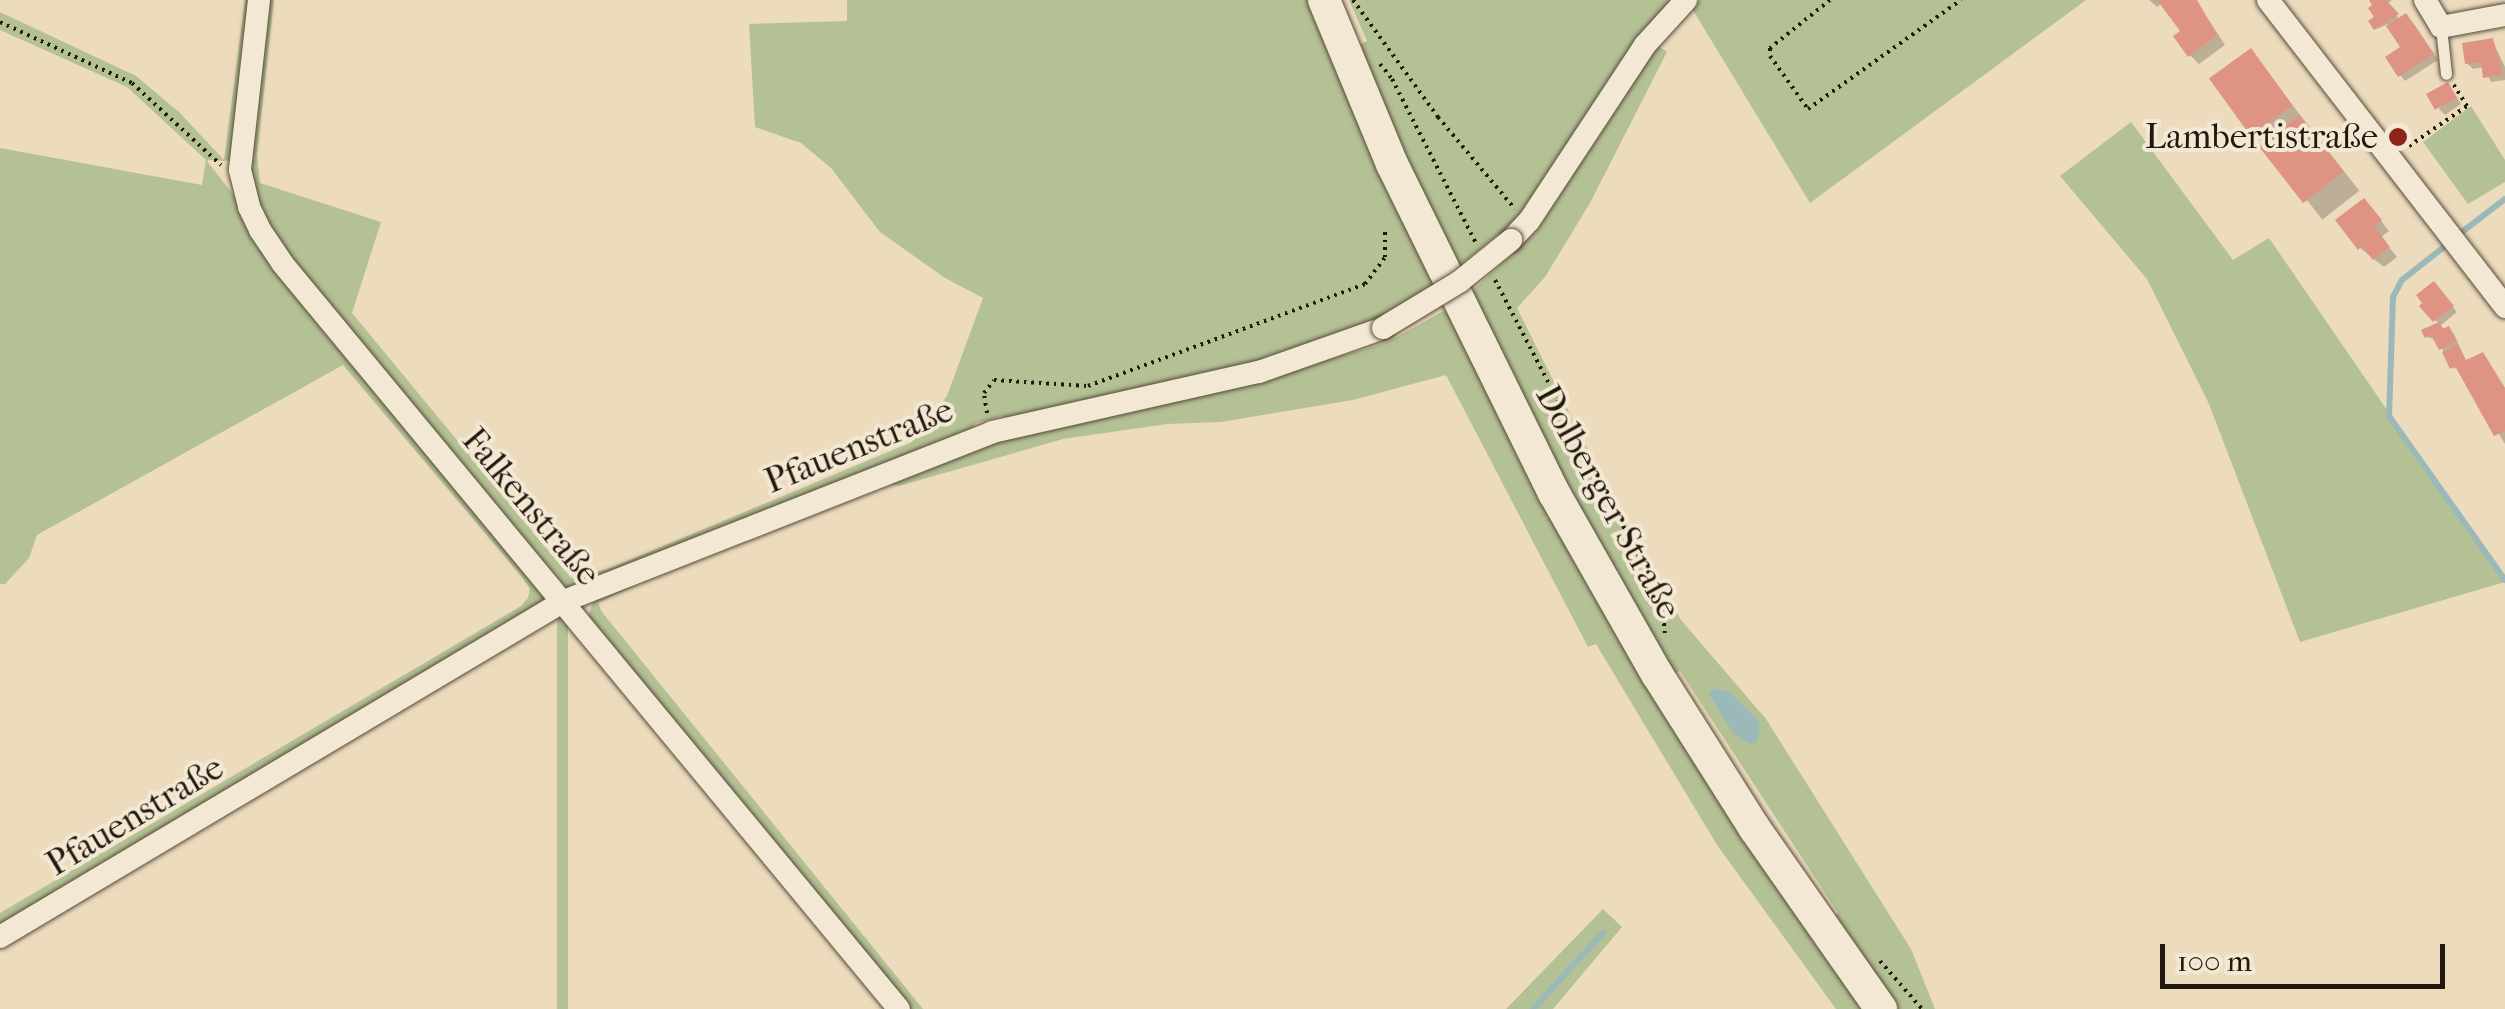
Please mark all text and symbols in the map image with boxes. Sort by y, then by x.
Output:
place label: Lambertistraße [2145,116,2378,158]
marker: Lambertistraße [2387,126,2409,148]
street label: Dolberger Straße [1526,378,1690,626]
street label: Pfauenstraße [759,389,959,503]
street label: Falkenstraße [453,420,609,594]
street label: Pfauenstraße [39,747,231,885]
scale bar [2165,924,2450,986]
text: 100 m [2177,944,2252,979]

